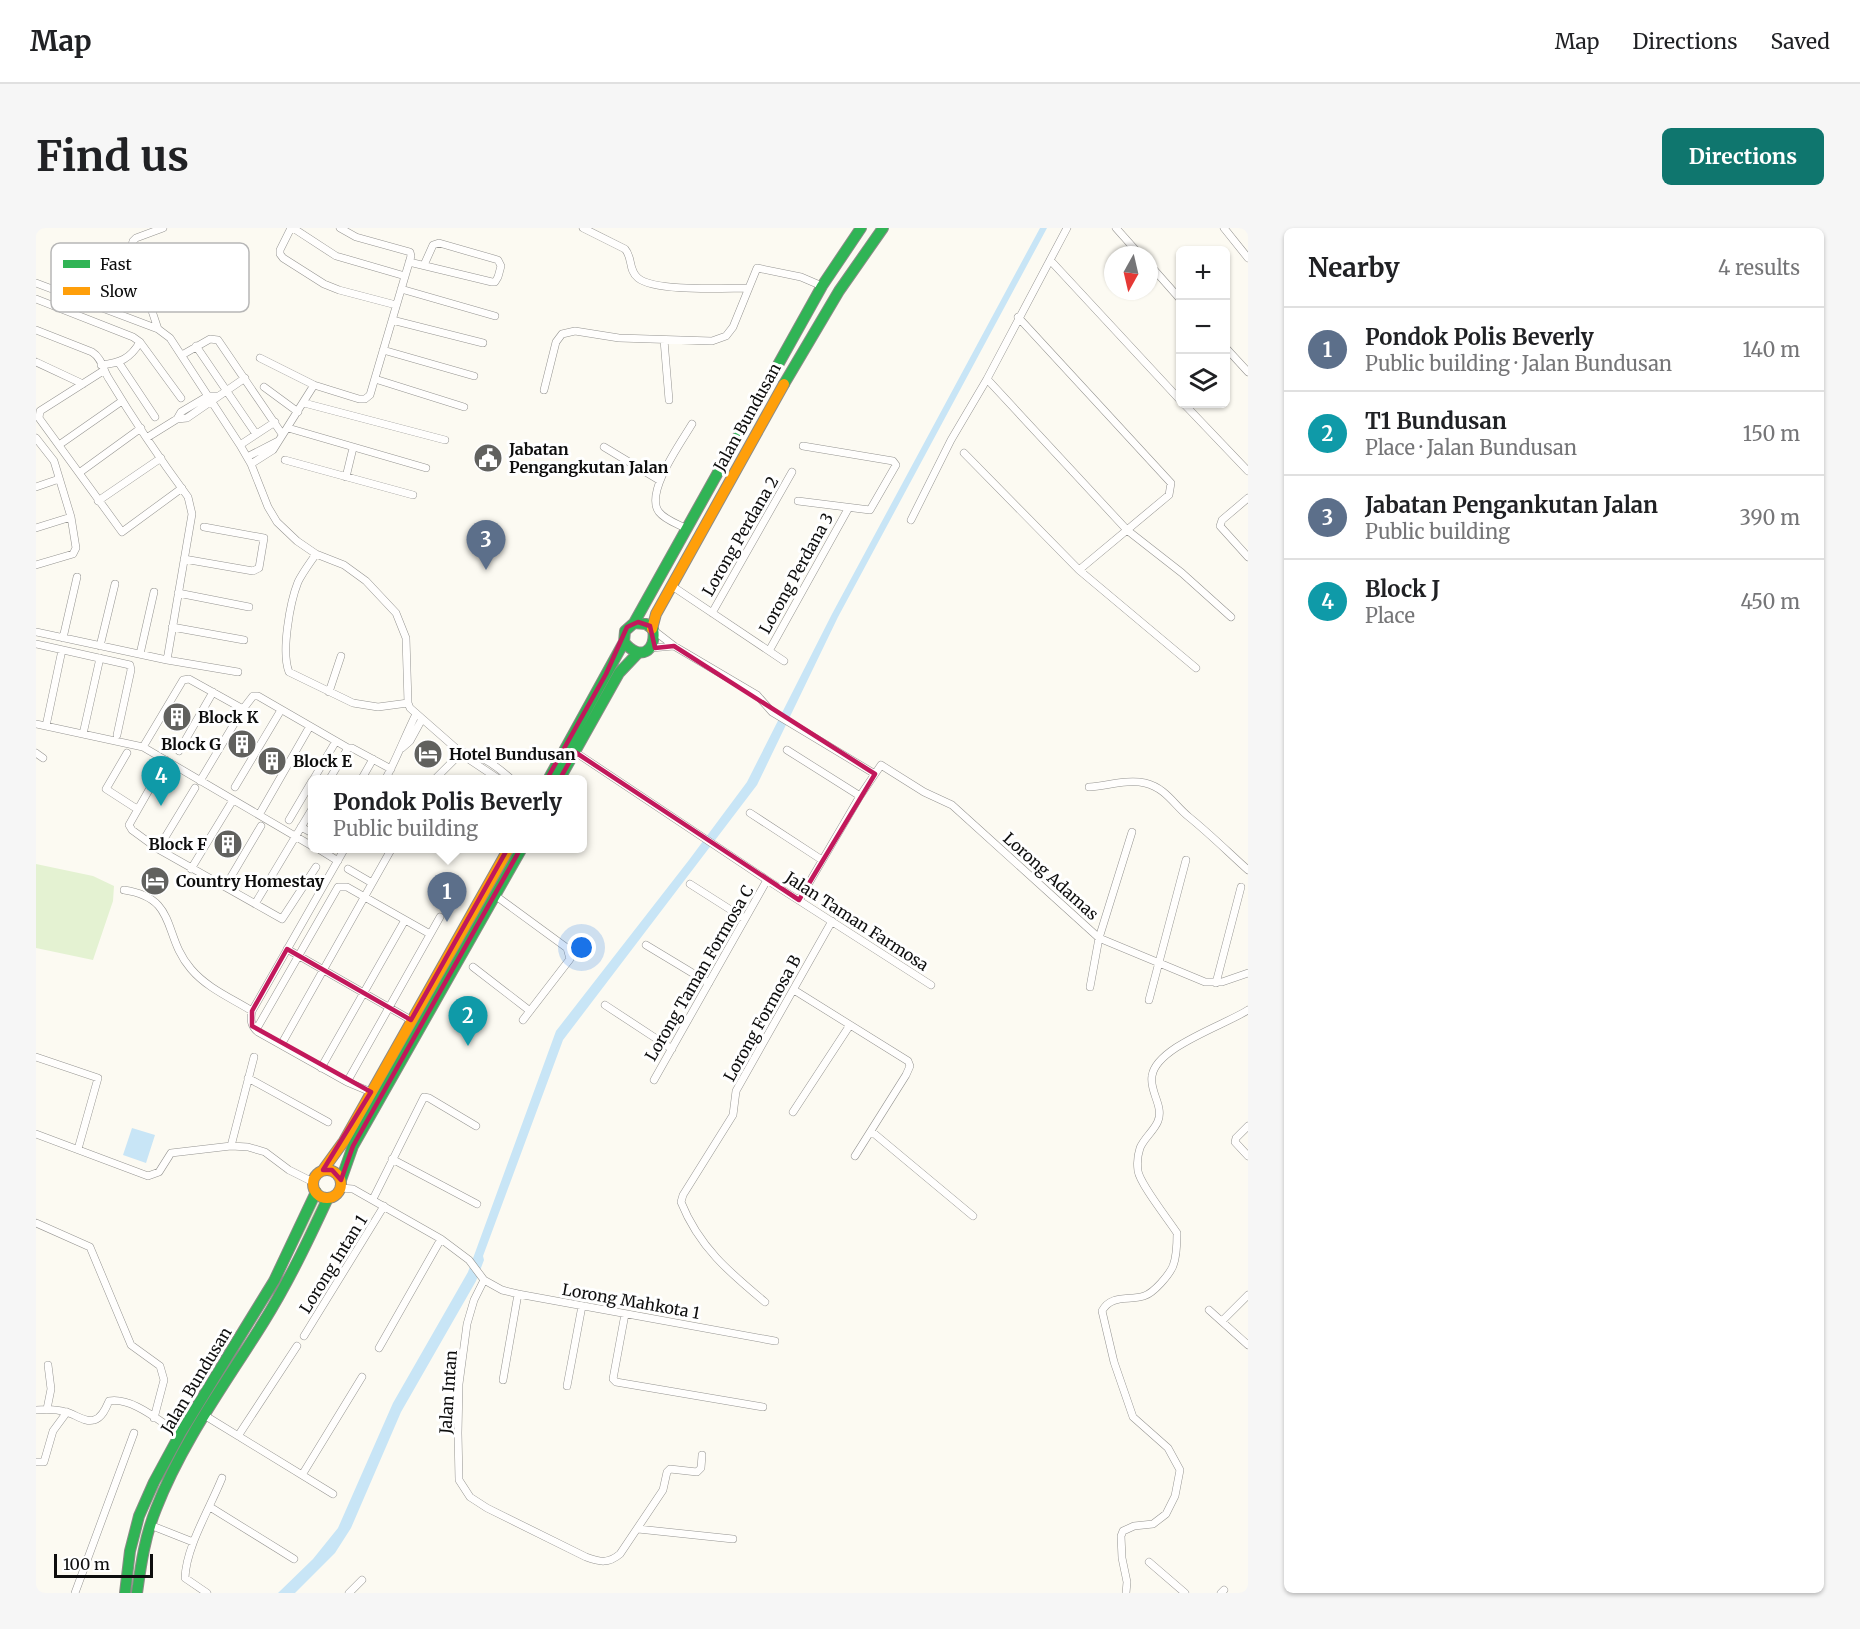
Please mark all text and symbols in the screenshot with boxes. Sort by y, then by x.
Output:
text: Map [30,23,92,59]
text: Map [1555,28,1599,55]
text: Directions [1632,28,1737,55]
text: Saved [1770,28,1830,55]
button: Directions [1662,128,1824,185]
text: Find us [36,130,189,182]
legend [51,243,249,312]
north arrow [1104,246,1158,300]
map controls [1176,246,1230,408]
button: + [1176,246,1230,300]
text: Nearby [1308,251,1400,284]
text: Fast [100,254,133,274]
text: 4 results [1718,255,1800,280]
text: Slow [100,281,138,301]
button: − [1176,300,1230,354]
text: Pondok Polis Beverly [1365,323,1594,351]
text: 1 [1323,337,1332,362]
text: 140 m [1743,337,1800,362]
text: Public building · Jalan Bundusan [1365,351,1672,376]
button: layers [1176,354,1230,408]
street label: Jalan Bundusan [709,359,785,475]
text: T1 Bundusan [1365,407,1507,435]
text: 2 [1322,421,1333,446]
text: 150 m [1743,421,1800,446]
text: Place · Jalan Bundusan [1365,435,1577,460]
place label: Jabatan Pengangkutan Jalan [508,439,669,477]
public building icon: Jabatan Pengangkutan Jalan [472,442,504,474]
street label: Lorong Perdana 2 [698,472,782,600]
text: Jabatan Pengankutan Jalan [1365,491,1658,519]
text: 3 [1322,505,1333,530]
text: 390 m [1740,505,1800,530]
street label: Lorong Perdana 3 [755,509,837,637]
text: Public building [1365,519,1510,544]
pin: 3 [466,520,506,570]
text: Block J [1365,575,1440,603]
text: 4 [1321,589,1334,614]
text: 450 m [1741,589,1800,614]
text: Place [1365,603,1415,628]
building icon: Block K [161,701,193,733]
place label: Block K [198,707,258,727]
building icon: Block G [226,728,258,760]
place label: Block G [161,734,221,754]
hotel icon: Hotel Bundusan [412,738,444,770]
place label: Hotel Bundusan [449,744,576,764]
building icon: Block E [256,745,288,777]
place label: Block E [293,751,352,771]
pin: 4 [142,756,180,806]
popup [308,775,587,853]
text: Pondok Polis Beverly [333,788,562,816]
text: Public building [333,816,478,841]
building icon: Block F [212,828,244,860]
street label: Lorong Adamas [999,828,1103,924]
place label: Block F [149,834,207,854]
hotel icon: Country Homestay [139,865,171,897]
street label: Jalan Taman Farmosa [781,867,933,975]
place label: Country Homestay [176,871,325,891]
pin: 1 [428,872,466,922]
street label: Lorong Taman Formosa C [640,882,758,1064]
your location [567,933,596,962]
street label: Lorong Formosa B [719,951,805,1085]
pin: 2 [448,996,488,1046]
street label: Lorong Intan 1 [295,1211,371,1317]
street label: Lorong Mahkota 1 [561,1279,701,1323]
street label: Jalan Bundusan [156,1323,236,1438]
street label: Jalan Intan [435,1349,461,1435]
scale bar [54,1551,153,1578]
text: 100 m [63,1554,110,1574]

